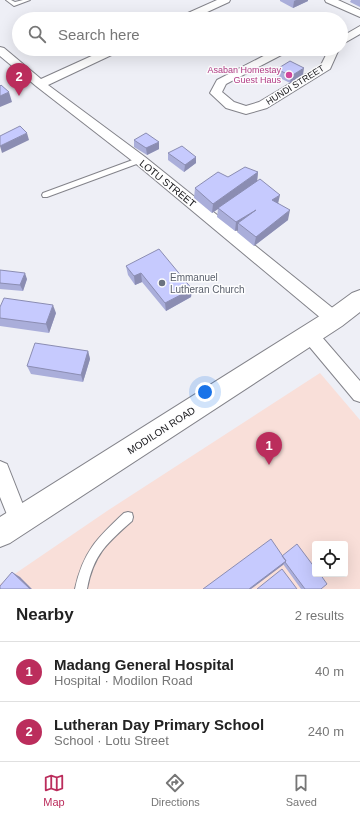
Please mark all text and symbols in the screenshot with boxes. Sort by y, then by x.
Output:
search box [12,12,348,56]
icon: search [26,23,48,45]
text: Search here [58,26,140,43]
pin: 2 [6,63,32,96]
street label: HUNDI STREET [264,63,326,107]
place label: Asaban Homestay Guest Haus [207,65,281,85]
marker: Asaban Homestay Guest Haus [284,70,294,80]
street label: LOTU STREET [137,157,198,209]
place label: Emmanuel Lutheran Church [170,272,245,295]
marker: Emmanuel Lutheran Church [157,278,167,288]
your location [195,382,215,402]
street label: MODILON ROAD [125,404,197,456]
pin: 1 [256,432,282,465]
map controls [312,541,348,577]
button: locate [312,541,348,577]
text: Nearby [16,605,74,624]
text: 2 results [295,608,344,623]
text: Madang General Hospital [54,656,234,673]
text: 1 [25,664,33,679]
text: 40 m [315,664,344,679]
text: Hospital · Modilon Road [54,673,193,688]
text: Lutheran Day Primary School [54,716,264,733]
text: 2 [25,724,33,739]
text: 240 m [308,724,344,739]
text: School · Lotu Street [54,733,169,748]
tab: Map [43,772,65,808]
tab: Directions [151,772,200,808]
tab: Saved [286,772,317,808]

